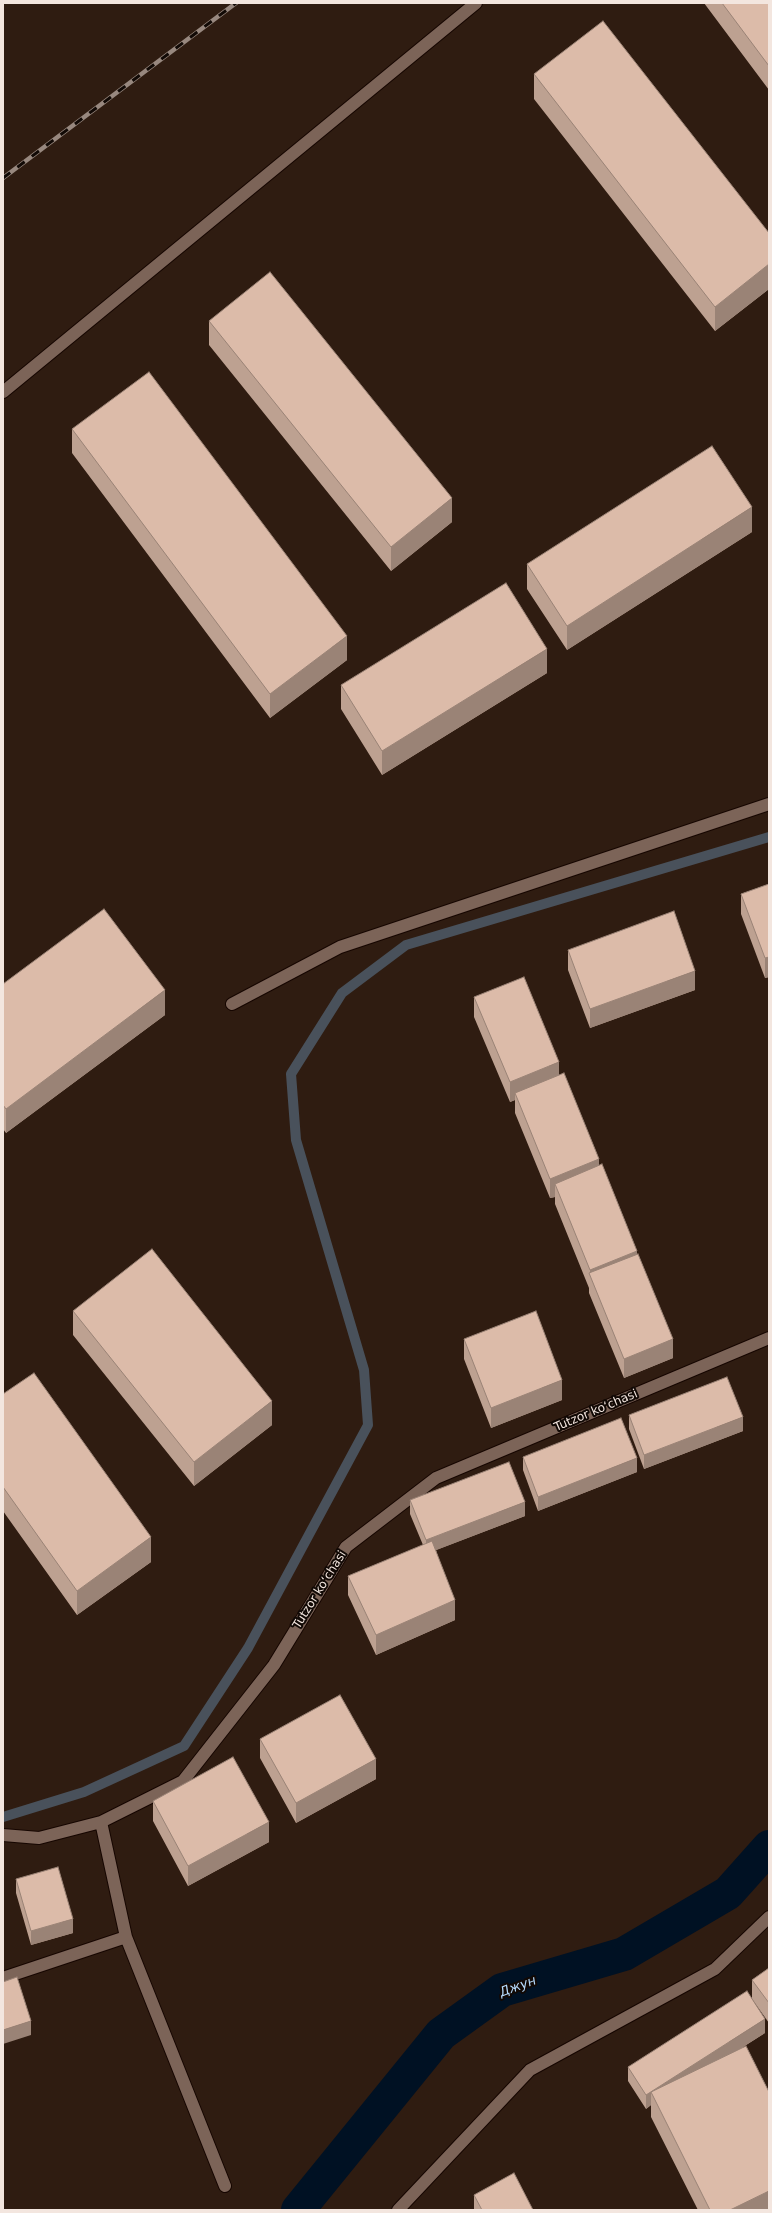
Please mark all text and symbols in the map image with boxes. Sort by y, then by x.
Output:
street label: Tutzor ko‘chasi [552,1387,640,1435]
street label: Tutzor ko‘chasi [290,1548,350,1632]
water label: Джун [497,1973,539,2001]

